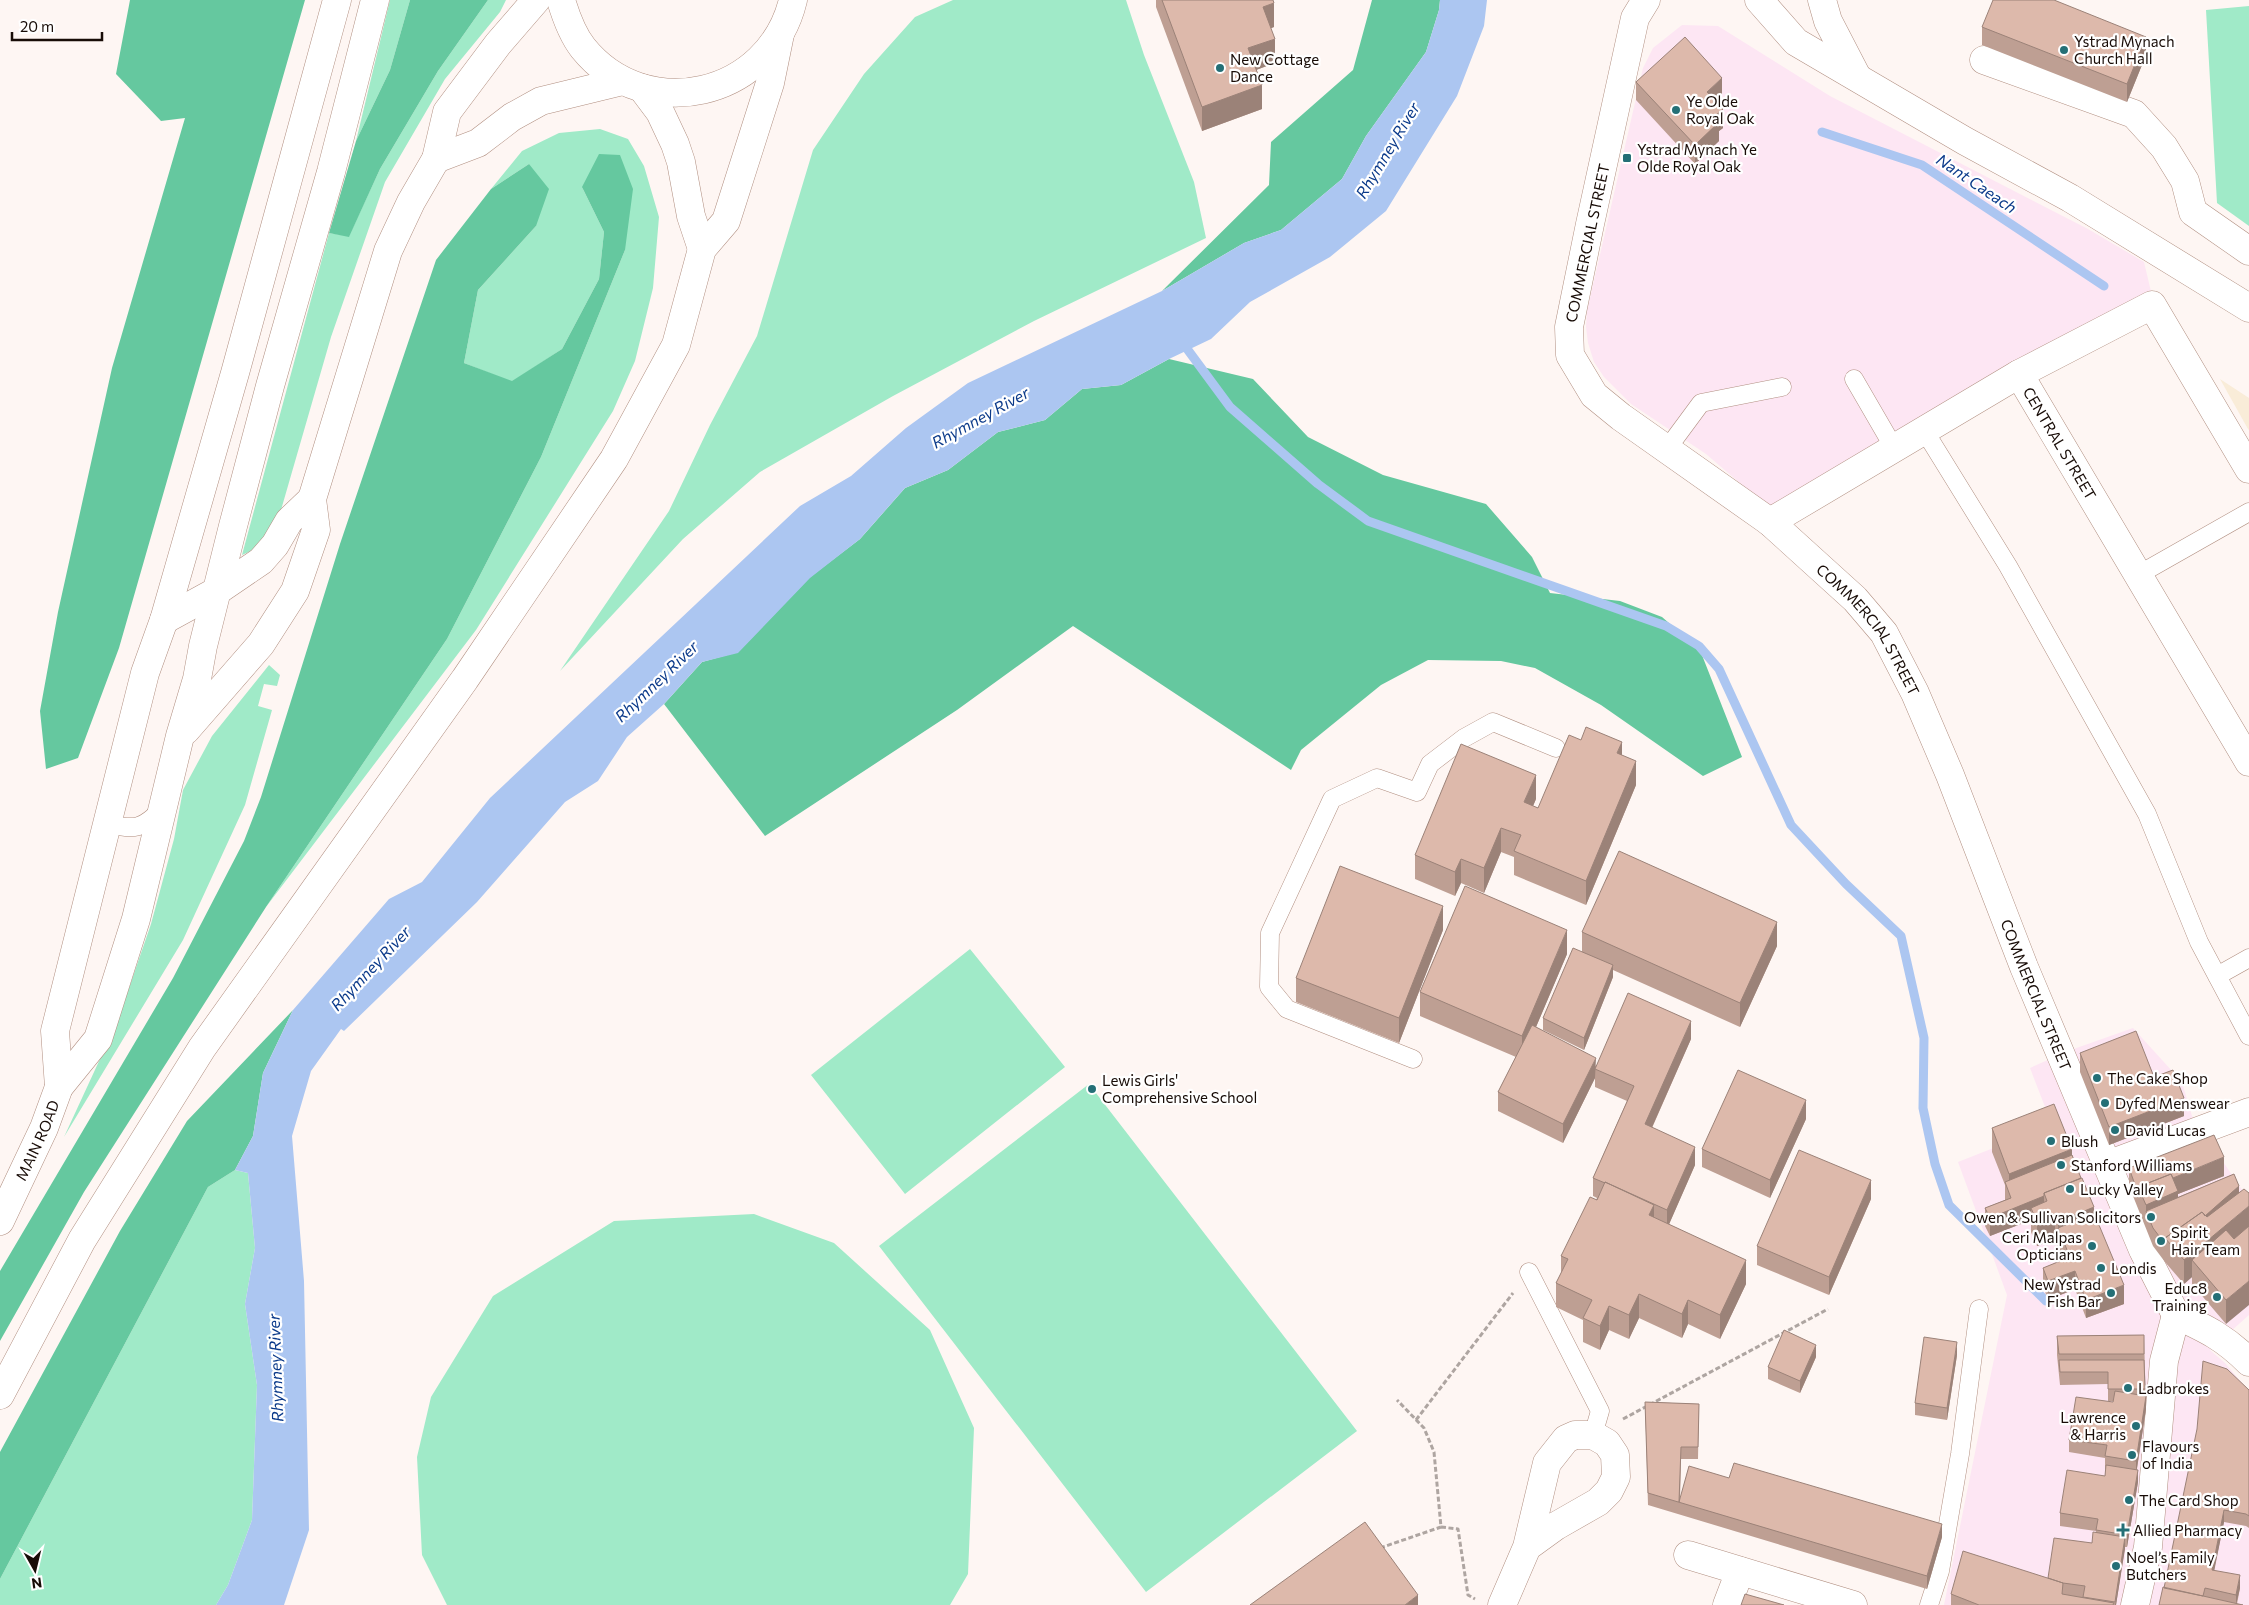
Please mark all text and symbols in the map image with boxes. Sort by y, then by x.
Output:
scale bar [12,10,102,42]
text: 20 m [20,17,54,35]
place label: Ystrad Mynach Church Hall [2074,32,2175,67]
marker: Ystrad Mynach Church Hall [2058,44,2070,56]
place label: New Cottage Dance [1230,50,1319,85]
marker: New Cottage Dance [1214,62,1226,74]
place label: Ye Olde Royal Oak [1686,92,1755,127]
water label: Rhymney River [1351,98,1423,201]
marker: Ye Olde Royal Oak [1670,104,1682,116]
place label: Ystrad Mynach Ye Olde Royal Oak [1637,140,1757,175]
water label: Nant Caeach [1933,149,2021,217]
marker: Ystrad Mynach Ye Olde Royal Oak [1621,152,1633,164]
street label: COMMERCIAL STREET [1561,162,1613,324]
water label: Rhymney River [928,382,1032,452]
street label: CENTRAL STREET [2020,384,2100,503]
street label: COMMERCIAL STREET [1813,560,1924,698]
water label: Rhymney River [610,636,702,725]
street label: COMMERCIAL STREET [1997,917,2076,1073]
water label: Rhymney River [326,921,414,1014]
place label: The Cake Shop [2107,1069,2208,1087]
place label: Lewis Girls' Comprehensive School [1102,1071,1257,1106]
marker: The Cake Shop [2091,1072,2103,1084]
marker: Lewis Girls' Comprehensive School [1086,1083,1098,1095]
place label: Dyfed Menswear [2115,1094,2230,1112]
street label: MAIN ROAD [11,1097,62,1183]
marker: Dyfed Menswear [2099,1097,2111,1109]
place label: David Lucas [2125,1121,2206,1139]
marker: David Lucas [2109,1124,2121,1136]
place label: Blush [2061,1132,2098,1150]
marker: Blush [2045,1135,2057,1147]
place label: Stanford Williams [2071,1156,2193,1174]
marker: Stanford Williams [2055,1159,2067,1171]
place label: Lucky Valley [2080,1180,2164,1198]
marker: Lucky Valley [2064,1183,2076,1195]
place label: Owen & Sullivan Solicitors [1964,1208,2141,1226]
marker: Owen & Sullivan Solicitors [2145,1211,2157,1223]
place label: Spirit Hair Team [2171,1223,2240,1258]
place label: Ceri Malpas Opticians [2002,1228,2082,1263]
marker: Spirit Hair Team [2155,1235,2167,1247]
marker: Ceri Malpas Opticians [2086,1240,2098,1252]
place label: Londis [2111,1259,2157,1277]
marker: Londis [2095,1262,2107,1274]
place label: New Ystrad Fish Bar [2023,1275,2101,1310]
place label: Educ8 Training [2152,1279,2207,1314]
marker: New Ystrad Fish Bar [2105,1287,2117,1299]
marker: Educ8 Training [2211,1291,2223,1303]
water label: Rhymney River [264,1313,286,1422]
place label: Ladbrokes [2138,1379,2209,1397]
marker: Ladbrokes [2122,1382,2134,1394]
place label: Lawrence & Harris [2060,1408,2126,1443]
marker: Lawrence & Harris [2130,1420,2142,1432]
place label: Flavours of India [2142,1437,2200,1472]
marker: Flavours of India [2126,1449,2138,1461]
place label: The Card Shop [2139,1491,2239,1509]
marker: The Card Shop [2123,1494,2135,1506]
place label: Allied Pharmacy [2133,1521,2242,1539]
marker: Allied Pharmacy [2117,1524,2129,1536]
north arrow [10,1545,60,1595]
place label: Noel’s Family Butchers [2126,1548,2215,1583]
marker: Noel’s Family Butchers [2110,1560,2122,1572]
text: N [30,1574,43,1593]

